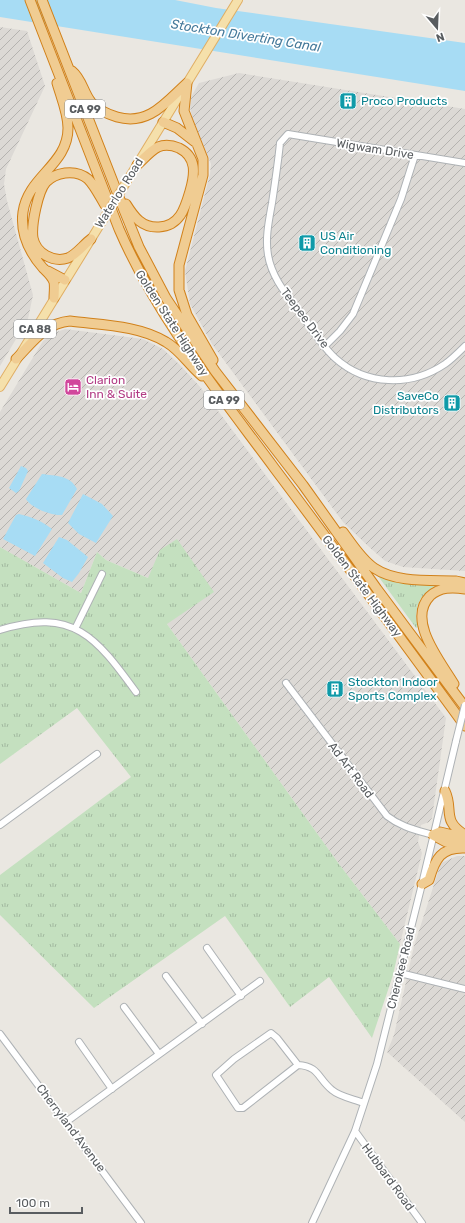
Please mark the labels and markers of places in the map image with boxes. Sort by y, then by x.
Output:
building icon: Proco Products [338,91,358,111]
place label: Proco Products [361,94,447,108]
place label: US Air Conditioning [320,229,391,257]
building icon: US Air Conditioning [297,233,317,253]
place label: Clarion Inn & Suite [86,373,147,401]
hotel icon: Clarion Inn & Suite [63,377,83,397]
place label: SaveCo Distributors [373,389,439,417]
building icon: SaveCo Distributors [442,393,462,413]
place label: Stockton Indoor Sports Complex [348,675,438,703]
building icon: Stockton Indoor Sports Complex [325,679,345,699]

